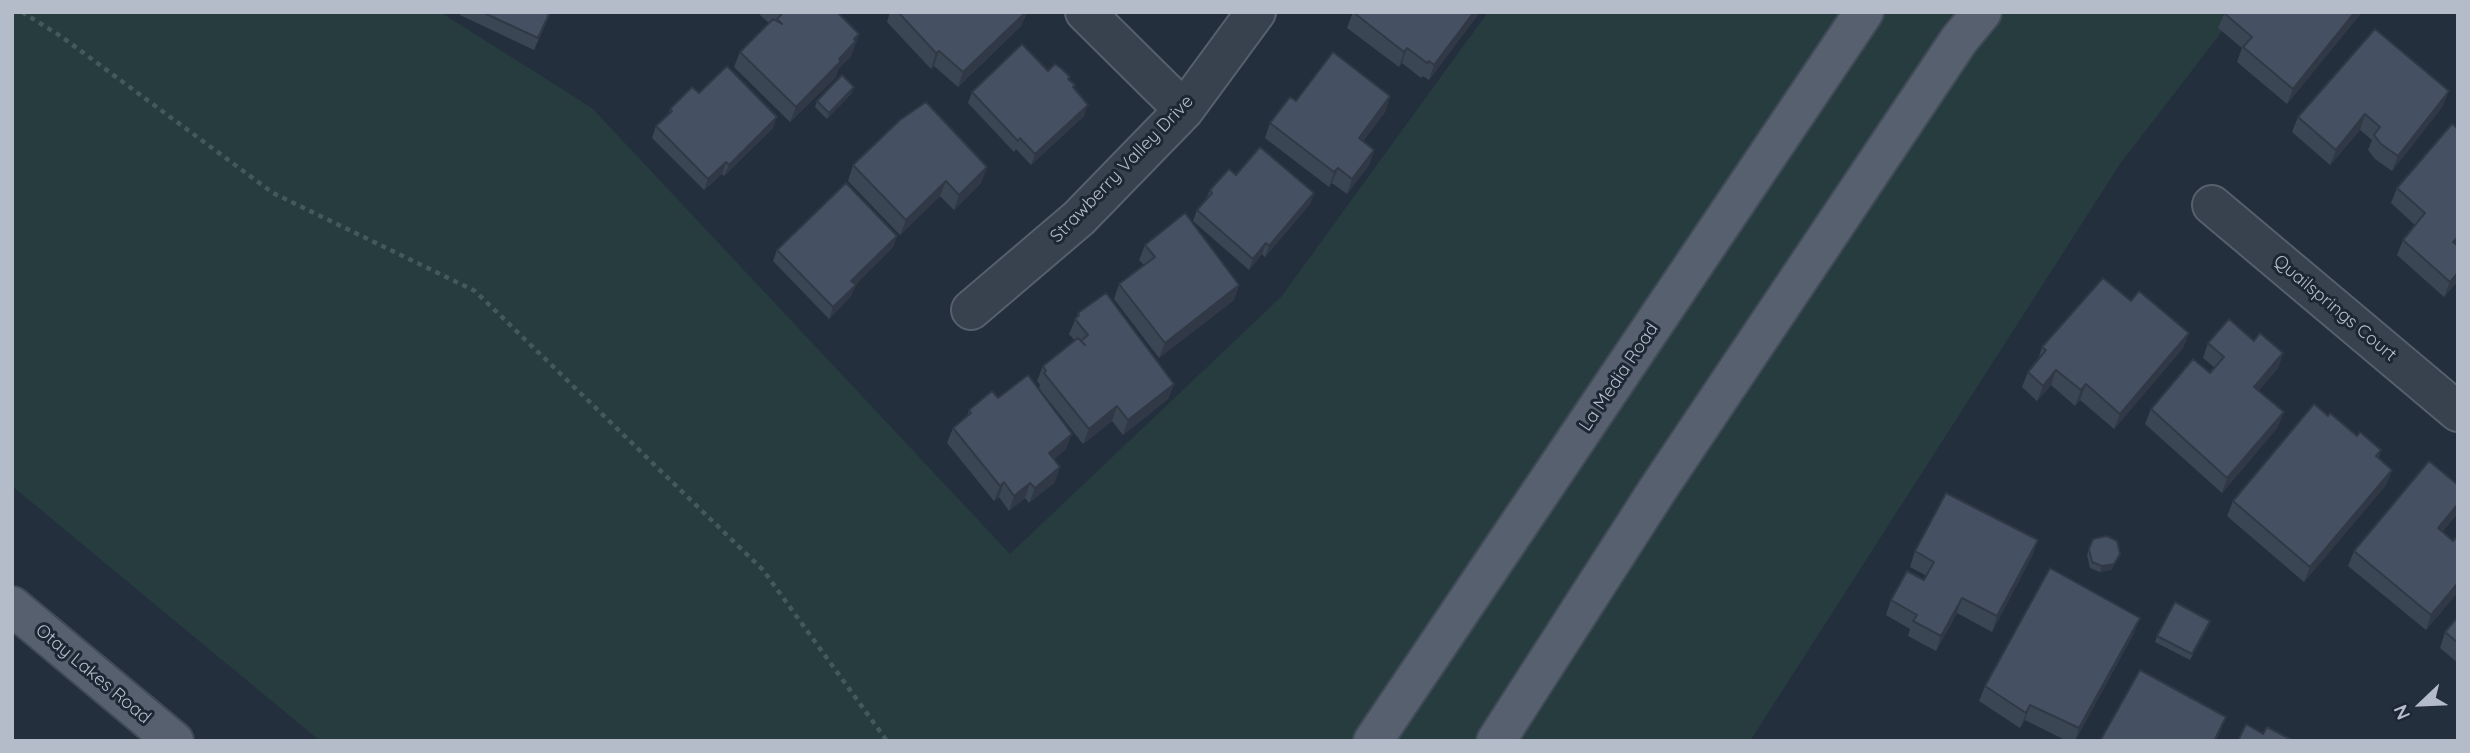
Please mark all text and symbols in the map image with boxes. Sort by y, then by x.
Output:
street label: Strawberry Valley Drive [1046,91,1198,247]
street label: Quailsprings Court [2269,250,2401,366]
street label: La Media Road [1575,319,1663,435]
street label: Otay Lakes Road [31,619,155,729]
north arrow [2386,669,2456,739]
text: N [2388,701,2415,723]

